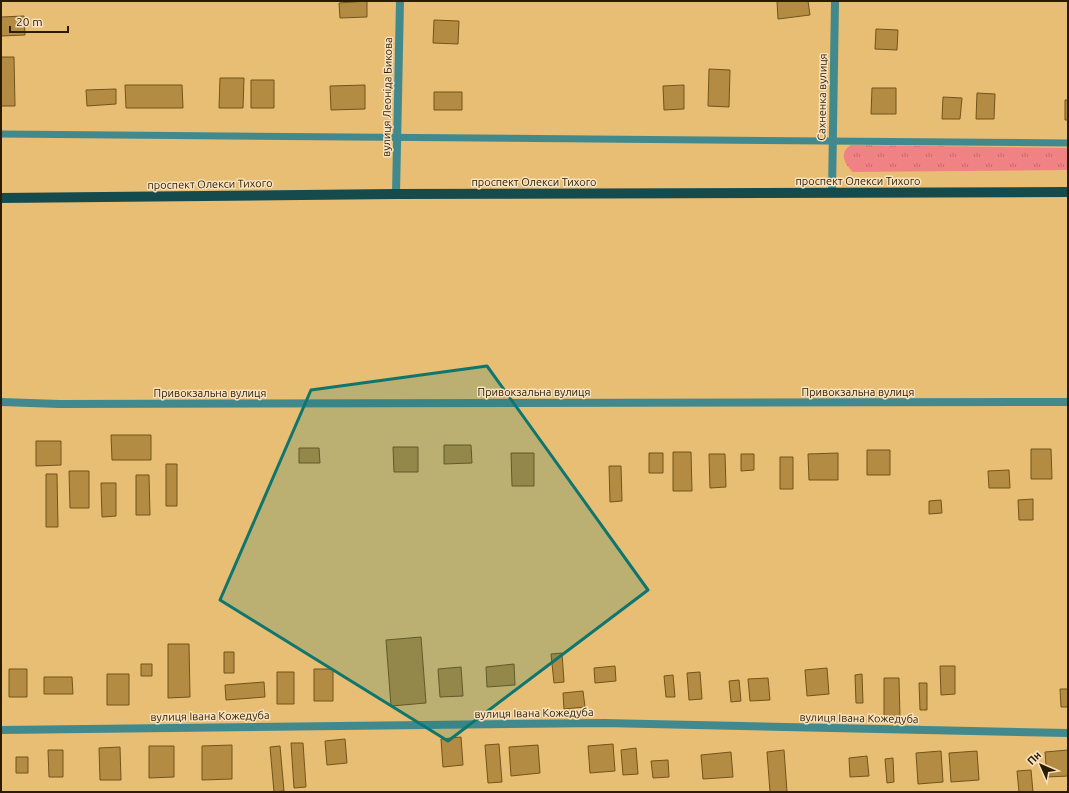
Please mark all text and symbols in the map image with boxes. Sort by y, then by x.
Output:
scale bar [10,8,68,34]
text: 20 m [16,15,43,28]
street label: вулиця Леоніда Бикова [380,37,394,157]
street label: Сахненка вулиця [815,53,829,141]
street label: проспект Олекси Тихого [795,175,921,187]
street label: проспект Олекси Тихого [471,176,597,188]
street label: проспект Олекси Тихого [147,177,273,191]
street label: Привокзальна вулиця [478,386,590,398]
street label: Привокзальна вулиця [802,386,914,398]
street label: Привокзальна вулиця [154,387,266,399]
street label: вулиця Івана Кожедуба [474,706,594,720]
street label: вулиця Івана Кожедуба [150,709,270,723]
street label: вулиця Івана Кожедуба [799,711,919,725]
north arrow [1021,745,1061,785]
text: Пн [1025,749,1043,767]

